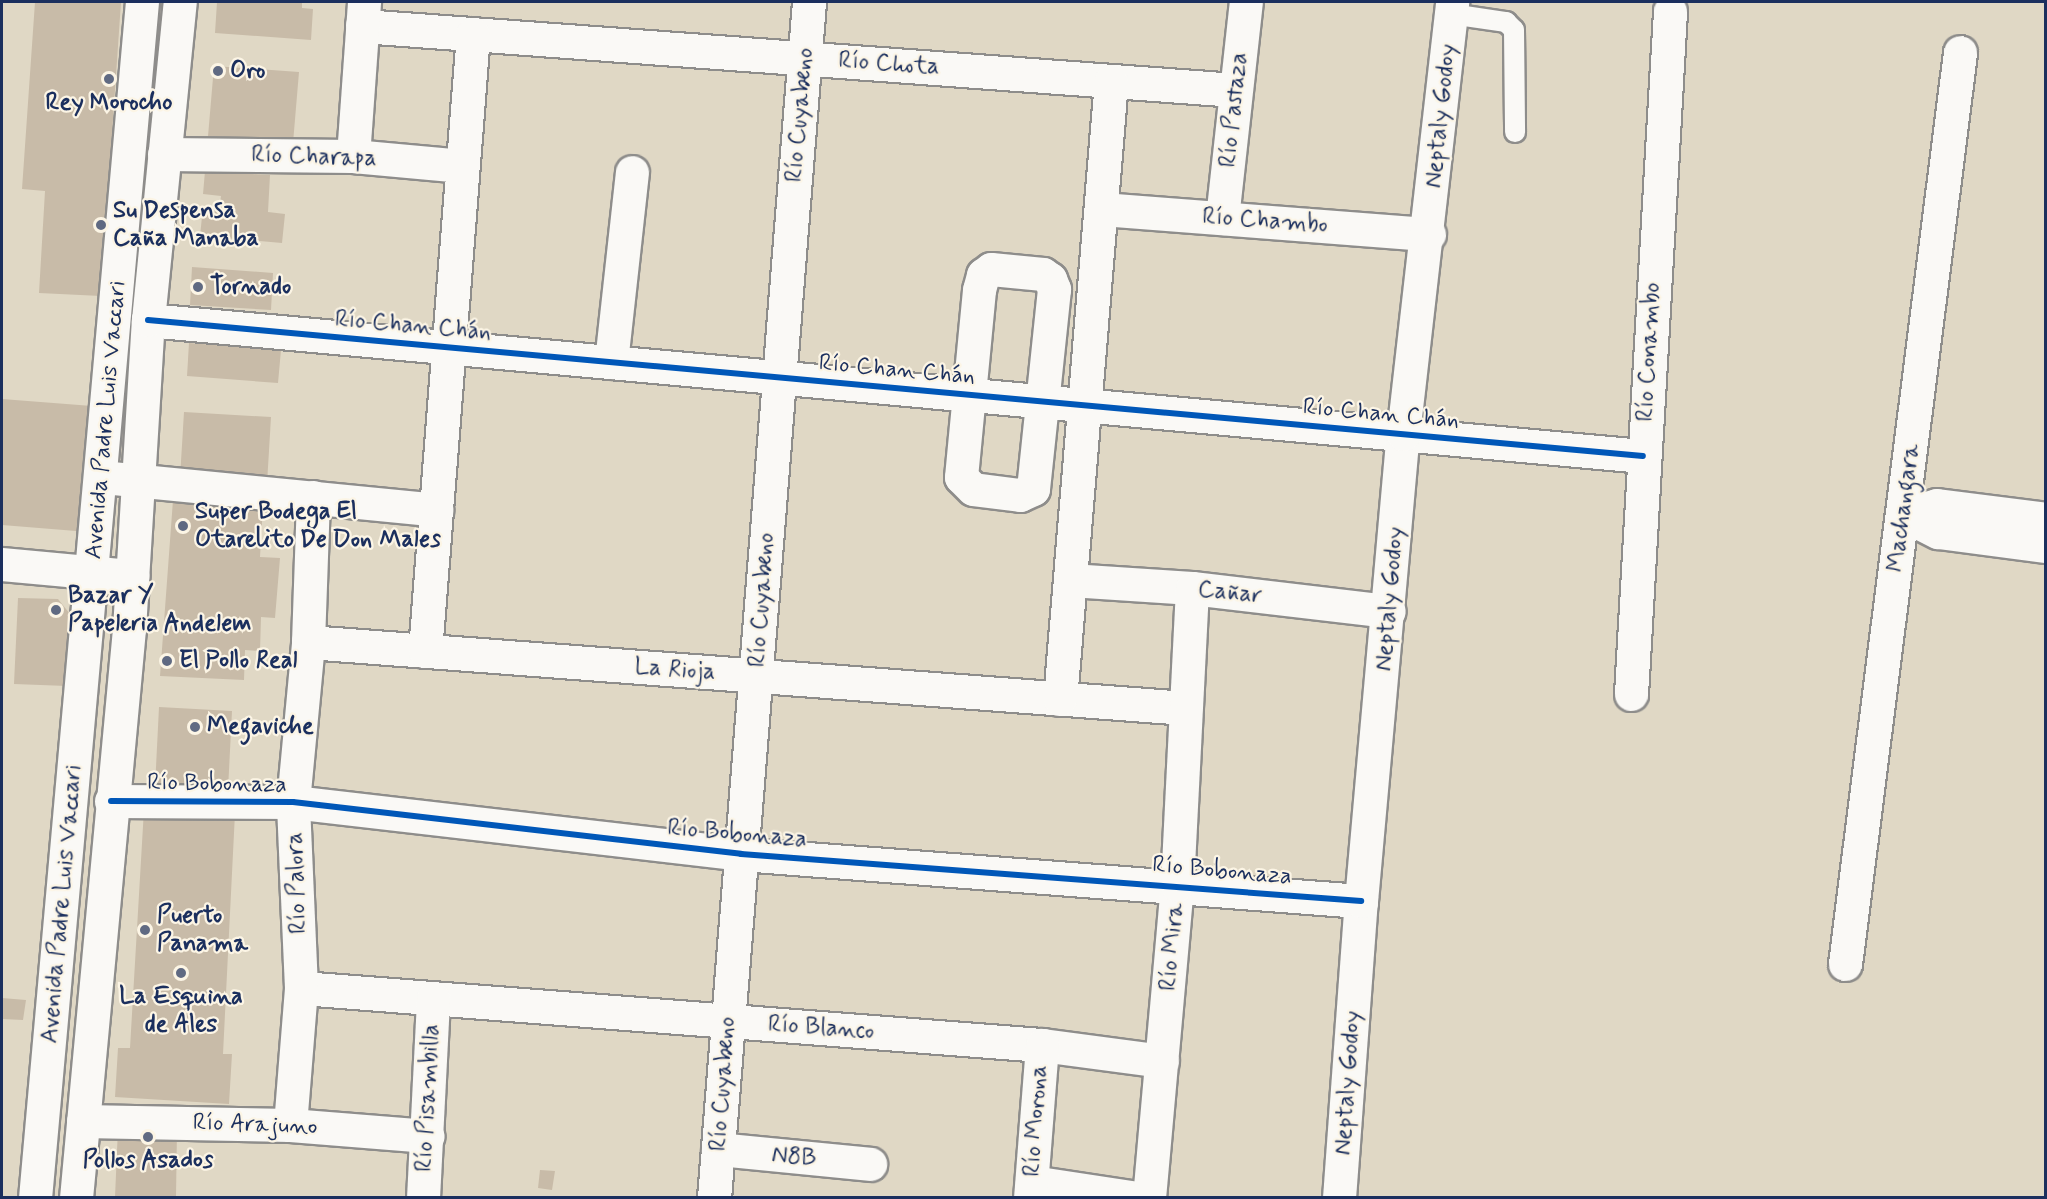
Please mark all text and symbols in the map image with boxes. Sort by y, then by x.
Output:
street label: Neptaly Godoy [1419,43,1463,189]
street label: Río Chota [837,46,941,82]
street label: Río Cuyabeno [780,47,820,183]
street label: Río Pastaza [1214,51,1254,169]
place label: Oro [230,57,265,85]
marker: Oro [211,64,225,78]
marker: Rey Morocho [102,72,116,86]
place label: Rey Morocho [45,89,173,117]
street label: Río Charapa [251,140,377,174]
place label: Su Despensa Caña Manaba [113,197,259,253]
street label: Río Chambo [1201,202,1329,240]
marker: Su Despensa Caña Manaba [94,218,108,232]
place label: Tornado [210,273,291,301]
marker: Tornado [191,280,205,294]
street label: Avenida Padre Luis Vaccari [80,282,132,558]
street label: Río Conambo [1631,283,1667,421]
street label: Río Chan Chán [333,305,493,347]
street label: Río Chan Chán [817,349,977,391]
street label: Río Chan Chán [1301,393,1461,435]
street label: Machangara [1882,442,1926,574]
place label: Super Bodega El Otarelito De Don Males [195,498,441,554]
marker: Super Bodega El Otarelito De Don Males [176,519,190,533]
street label: Neptaly Godoy [1369,526,1411,672]
street label: Río Cuyabeno [743,532,781,668]
street label: Cañar [1196,575,1264,611]
place label: Bazar Y Papeleria Andelem [68,582,250,638]
marker: Bazar Y Papeleria Andelem [49,603,63,617]
place label: El Pollo Real [179,647,297,675]
street label: La Rioja [631,653,719,687]
marker: El Pollo Real [160,654,174,668]
place label: Megaviche [207,713,314,741]
marker: Megaviche [188,720,202,734]
street label: Avenida Padre Luis Vaccari [36,766,88,1042]
street label: Río Bobonaza [145,768,289,800]
street label: Río Bobonaza [665,813,809,855]
street label: Río Palora [281,831,313,935]
street label: Río Bobonaza [1150,850,1294,892]
place label: Puerto Panama [157,902,248,958]
street label: Río Mira [1154,904,1190,990]
marker: Puerto Panama [138,923,152,937]
marker: La Esquina de Ales [174,966,188,980]
place label: La Esquina de Ales [123,983,239,1039]
street label: Río Blanco [766,1010,876,1046]
street label: Neptaly Godoy [1329,1010,1367,1156]
street label: Río Cuyabeno [704,1016,742,1152]
street label: Río Pisambilla [410,1025,446,1171]
street label: Río Morona [1018,1064,1054,1178]
street label: Río Arajuno [192,1108,318,1142]
marker: Pollos Asados [141,1130,155,1144]
street label: N8B [770,1140,818,1174]
place label: Pollos Asados [84,1147,212,1175]

